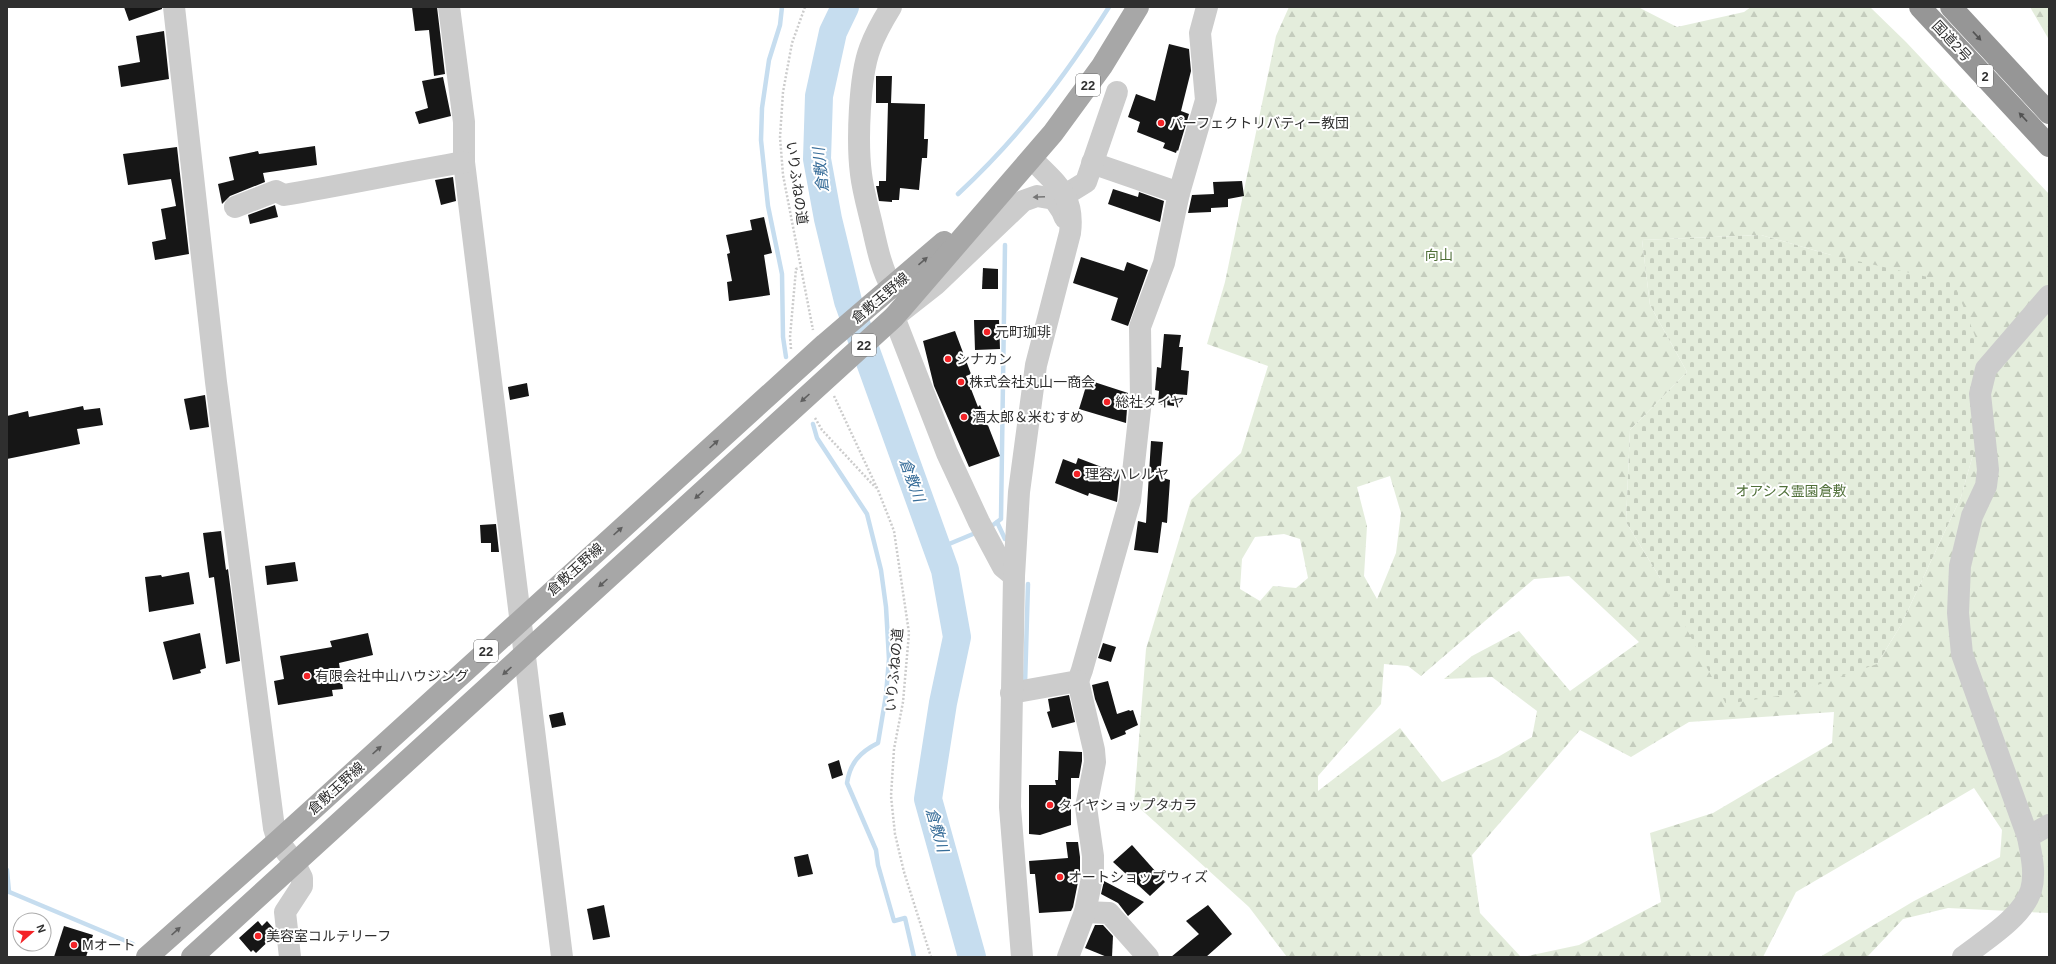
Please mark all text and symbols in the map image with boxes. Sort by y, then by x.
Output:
street label: 国道2号 [1929,17,1975,65]
one-way arrow [1972,31,1982,41]
road number: 2 [1977,65,1993,87]
road number: 22 [1076,74,1100,96]
one-way arrow [2018,112,2027,122]
place label: パーフェクトリバティー教団 [1169,115,1349,131]
marker: パーフェクトリバティー教団 [1156,118,1166,128]
street label: いりふねの道 [783,140,811,226]
water label: 倉敷川 [809,145,831,193]
one-way arrow [1033,194,1046,201]
park label: 向山 [1425,247,1453,263]
one-way arrow [917,257,928,266]
street label: 倉敷玉野線 [848,269,912,327]
place label: 元町珈琲 [995,324,1051,340]
marker: 元町珈琲 [982,327,992,337]
road number: 22 [852,334,876,356]
place label: シナカン [956,351,1012,367]
marker: シナカン [943,354,953,364]
place label: 株式会社丸山一商会 [969,374,1095,390]
marker: 株式会社丸山一商会 [956,377,966,387]
one-way arrow [800,394,810,403]
place label: 総社タイヤ [1115,394,1185,410]
marker: 総社タイヤ [1102,397,1112,407]
place label: 酒太郎＆米むすめ [972,409,1084,425]
marker: 酒太郎＆米むすめ [959,412,969,422]
one-way arrow [710,440,719,449]
water label: 倉敷川 [897,456,929,506]
place label: 理容ハレルヤ [1085,466,1169,482]
marker: 理容ハレルヤ [1072,469,1082,479]
park label: オアシス霊園倉敷 [1735,483,1847,499]
one-way arrow [694,491,704,500]
one-way arrow [613,526,623,536]
street label: 倉敷玉野線 [544,540,606,598]
one-way arrow [598,578,608,588]
street label: いりふねの道 [882,627,906,713]
road number: 22 [474,640,498,662]
one-way arrow [502,666,512,675]
place label: 有限会社中山ハウジング [315,668,469,684]
marker: 有限会社中山ハウジング [302,671,312,681]
one-way arrow [371,746,382,755]
street label: 倉敷玉野線 [305,759,367,817]
place label: タイヤショップタカラ [1058,797,1198,813]
marker: タイヤショップタカラ [1045,800,1055,810]
water label: 倉敷川 [923,806,952,856]
place label: オートショップウィズ [1068,869,1208,885]
marker: オートショップウィズ [1055,872,1065,882]
north arrow [12,912,52,952]
text: N [34,923,48,934]
one-way arrow [171,926,181,936]
place label: 美容室コルテリーフ [266,928,391,944]
marker: 美容室コルテリーフ [253,931,263,941]
place label: Mオート [82,937,136,953]
marker: Mオート [69,940,79,950]

